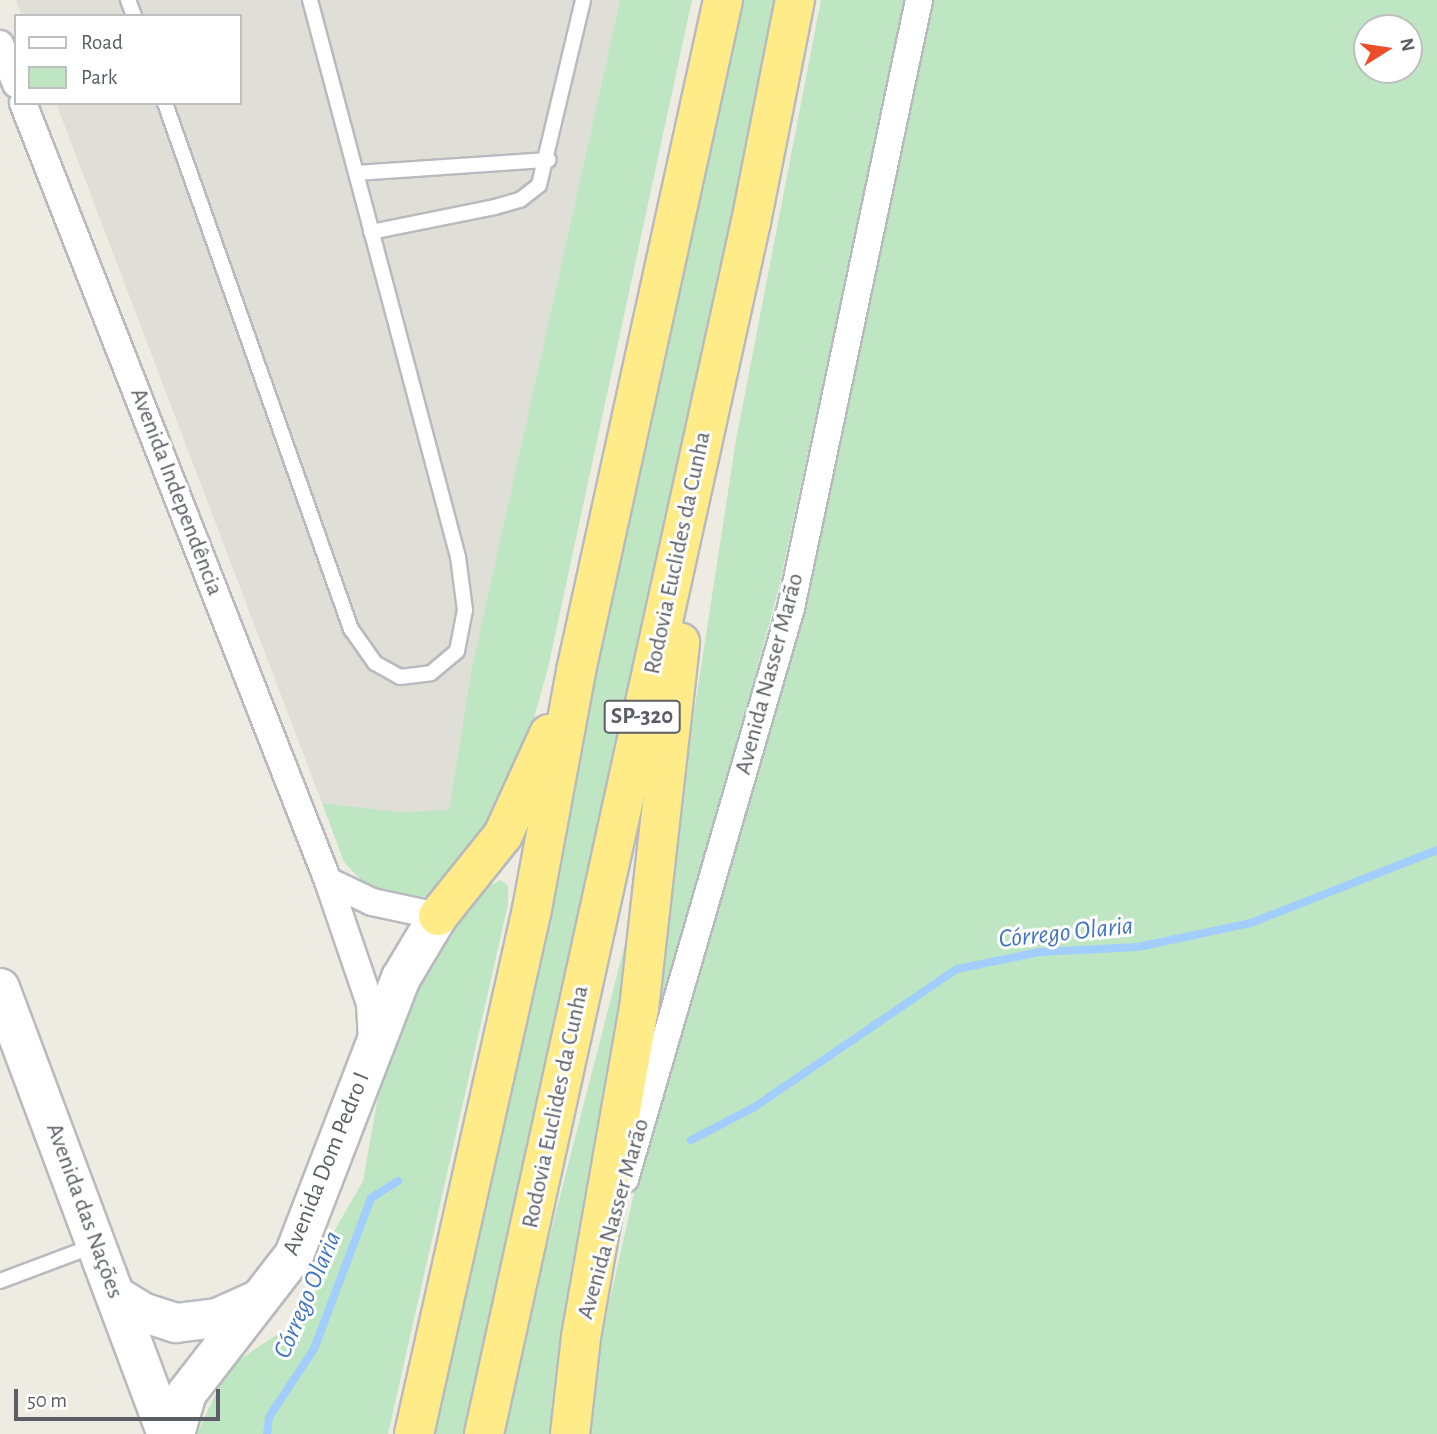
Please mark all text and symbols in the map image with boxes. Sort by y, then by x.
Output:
legend [14,14,242,105]
north arrow [1353,14,1423,84]
text: Road [81,32,123,53]
text: N [1396,37,1418,53]
text: Park [81,67,117,88]
street label: Avenida Independência [123,384,229,600]
street label: Rodovia Euclides da Cunha [638,429,718,677]
street label: Avenida Nasser Marão [729,570,811,778]
road number: SP-320 [604,698,680,736]
water label: Córrego Olaria [997,910,1135,956]
street label: Rodovia Euclides da Cunha [516,983,596,1231]
street label: Avenida Dom Pedro I [277,1068,377,1260]
street label: Avenida Nasser Marão [572,1115,656,1323]
street label: Avenida das Nações [39,1119,129,1303]
water label: Córrego Olaria [267,1227,349,1363]
scale bar [18,1374,224,1418]
text: 50 m [27,1390,67,1411]

